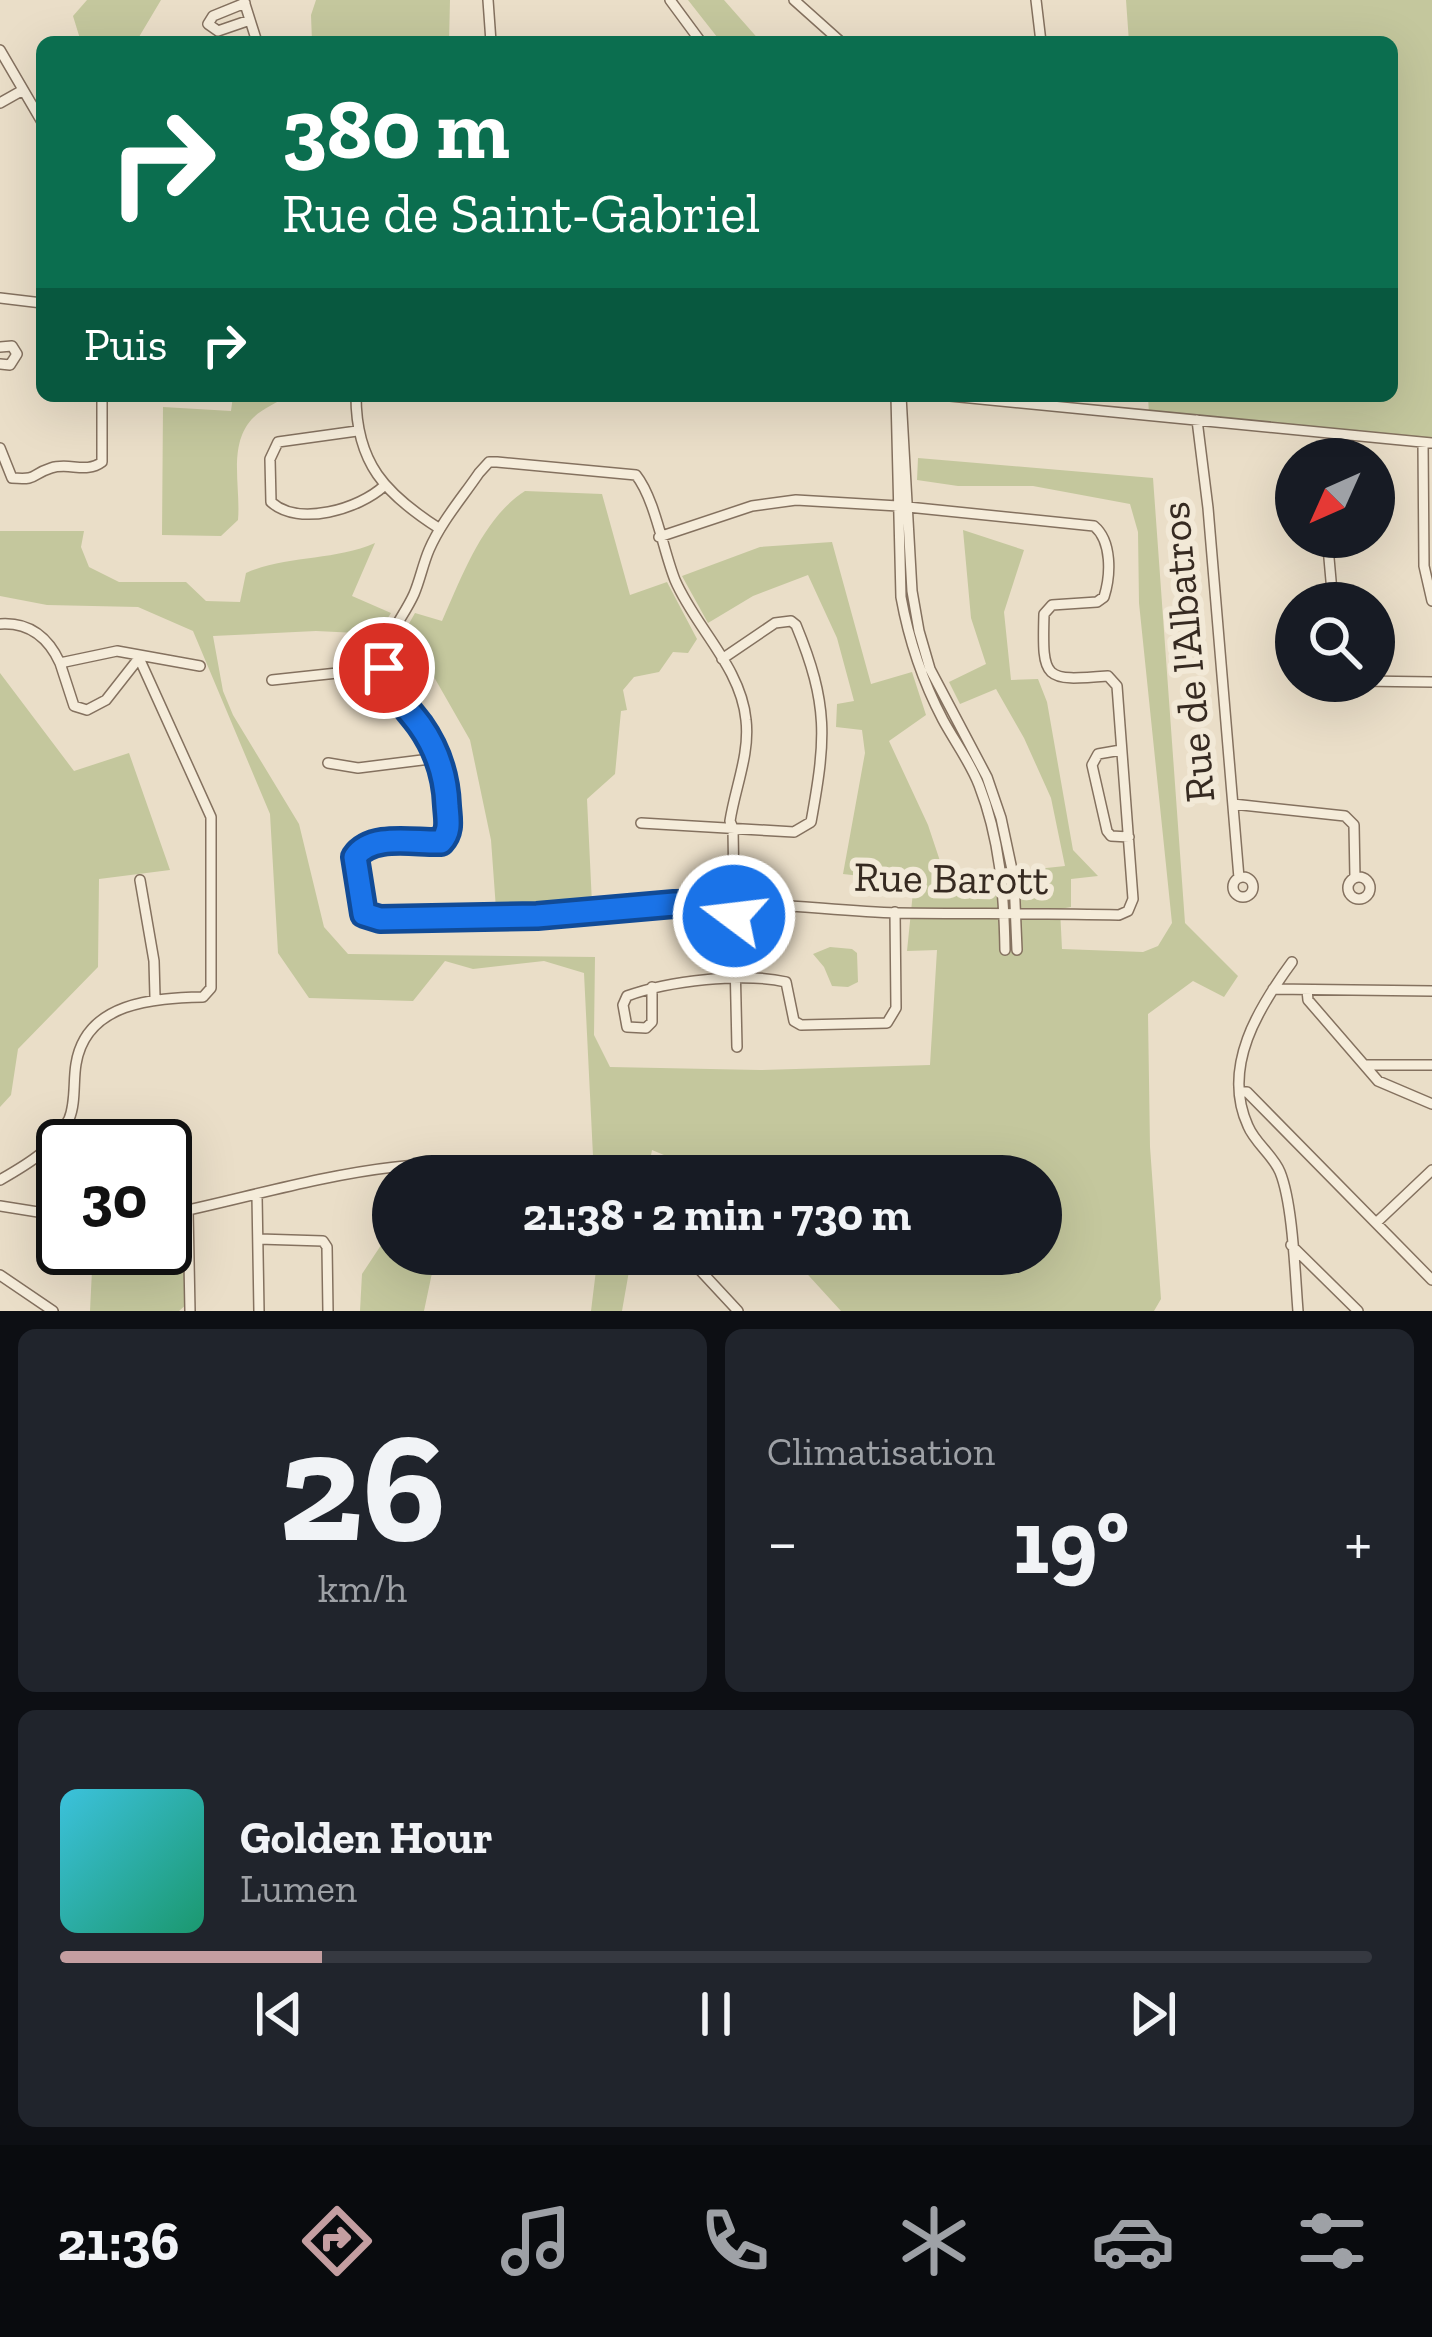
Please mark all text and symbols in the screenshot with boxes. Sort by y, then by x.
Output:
text: 380 m [282,79,510,180]
icon: right [84,84,240,240]
text: Rue de Saint-Gabriel [282,181,760,246]
icon: right [191,312,257,378]
text: Puis [84,318,167,372]
north arrow [1275,438,1395,558]
map controls [1275,438,1395,702]
street label: Rue de l'Albatros [1148,500,1226,804]
button: search [1275,582,1395,702]
pin [333,617,435,719]
icon: arrive [351,635,417,701]
street label: Rue Barott [853,851,1049,905]
position arrow [671,853,797,979]
speed limit sign: 30 [36,1119,192,1275]
text: 21:38 · 2 min · 730 m [523,1188,911,1242]
text: 26 [279,1393,446,1580]
text: Climatisation [767,1428,995,1475]
text: 19° [1013,1488,1129,1596]
text: − [767,1503,798,1582]
text: + [1344,1503,1372,1582]
text: km/h [318,1565,407,1612]
text: Golden Hour [240,1811,493,1865]
text: Lumen [240,1865,357,1912]
icon: previous [246,1981,312,2047]
icon: pause [683,1981,749,2047]
icon: next [1120,1981,1186,2047]
icon: directions [295,2199,379,2283]
icon: music [494,2199,578,2283]
icon: phone [693,2199,777,2283]
icon: climate [892,2199,976,2283]
icon: car [1091,2199,1175,2283]
icon: filters [1290,2199,1374,2283]
text: 21:36 [58,2209,180,2274]

